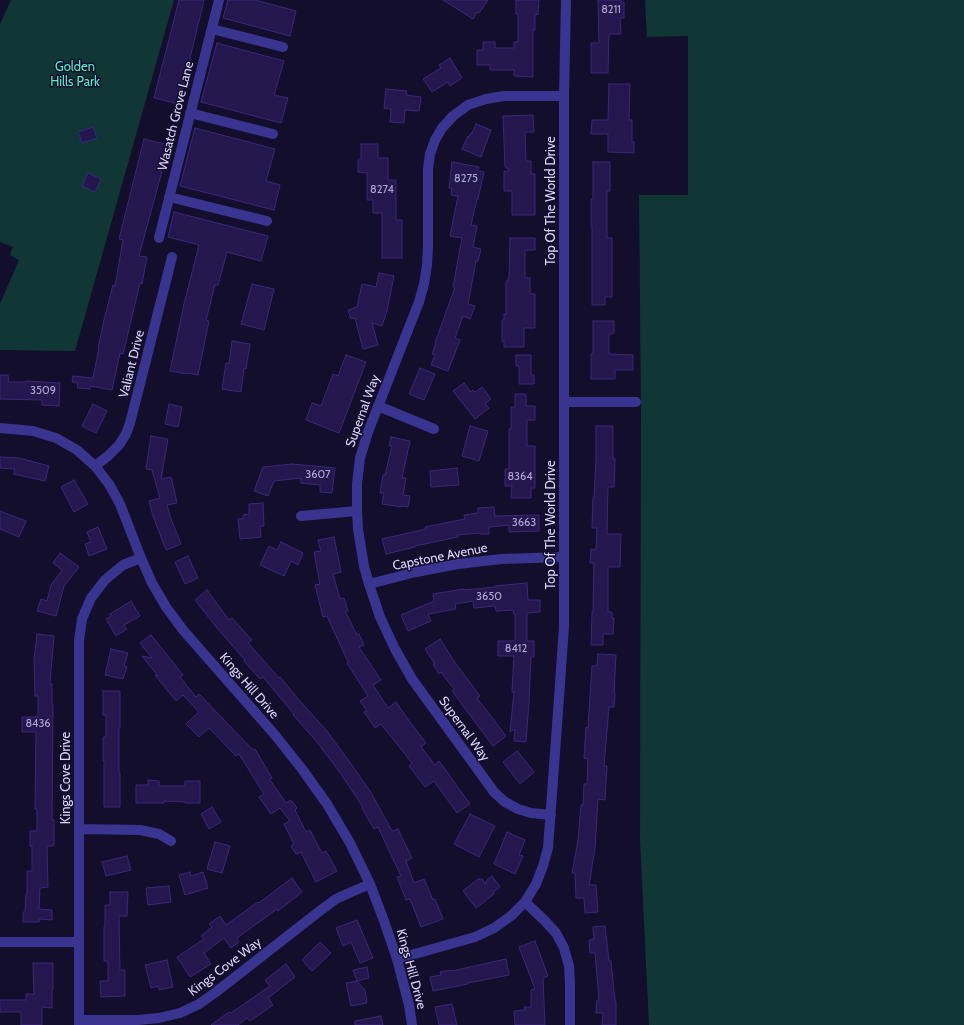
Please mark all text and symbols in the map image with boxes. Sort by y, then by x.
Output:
house number: 8211 [601,3,621,17]
park label: Golden Hills Park [50,59,100,90]
street label: Wasatch Grove Lane [155,60,197,172]
street label: Top Of The World Drive [543,136,559,266]
house number: 8275 [454,172,478,186]
house number: 8274 [370,183,394,197]
street label: Valiant Drive [116,328,148,400]
street label: Supernal Way [343,373,383,449]
house number: 3509 [30,384,56,398]
street label: Top Of The World Drive [543,460,559,590]
house number: 3607 [305,468,331,482]
house number: 8364 [507,470,533,484]
house number: 3663 [512,516,536,530]
street label: Capstone Avenue [391,540,489,574]
house number: 3650 [476,590,502,604]
house number: 8412 [505,642,527,656]
street label: Kings Hill Drive [216,650,282,722]
street label: Supernal Way [435,694,493,764]
house number: 8436 [25,717,51,731]
street label: Kings Cove Drive [58,732,74,824]
street label: Kings Hill Drive [393,927,429,1011]
street label: Kings Cove Way [185,934,265,1000]

